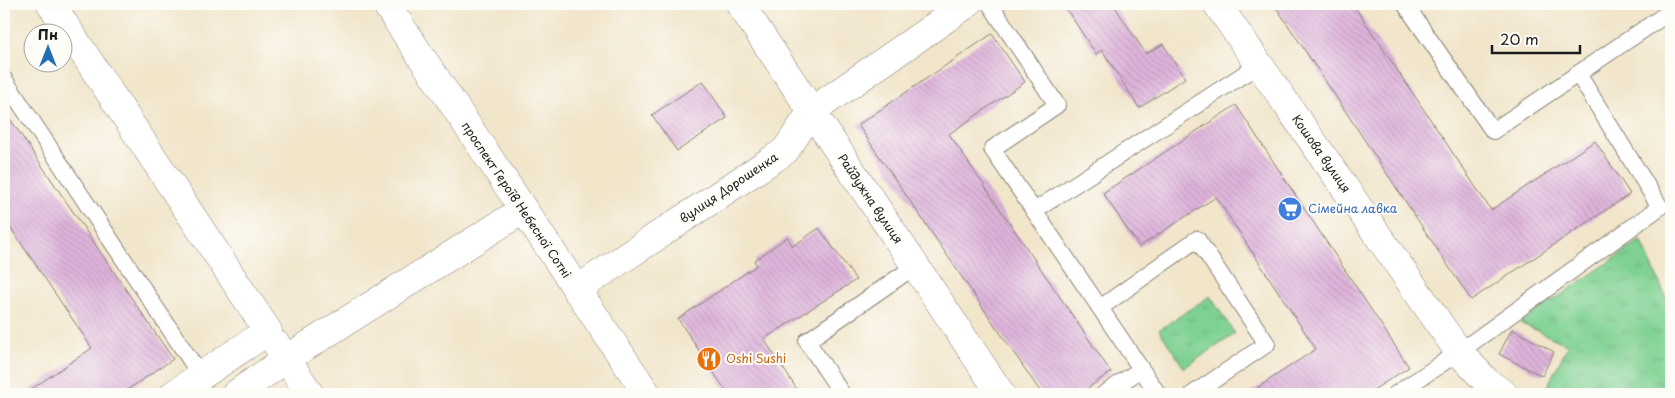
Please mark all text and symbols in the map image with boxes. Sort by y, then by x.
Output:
north arrow [22,22,72,72]
scale bar [1492,22,1580,54]
text: Пн [38,24,58,45]
text: 20 m [1500,27,1539,50]
street label: Кошова вулиця [1288,111,1356,196]
street label: проспект Героїв Небесної Сотні [458,118,576,281]
street label: вулиця Дорошенка [676,147,782,227]
street label: Райдужна вулиця [834,150,908,247]
supermarket icon: Сімейна лавка [1277,196,1303,222]
place label: Сімейна лавка [1308,199,1398,217]
restaurant icon: Oshi Sushi [696,346,722,372]
place label: Oshi Sushi [726,349,786,367]

